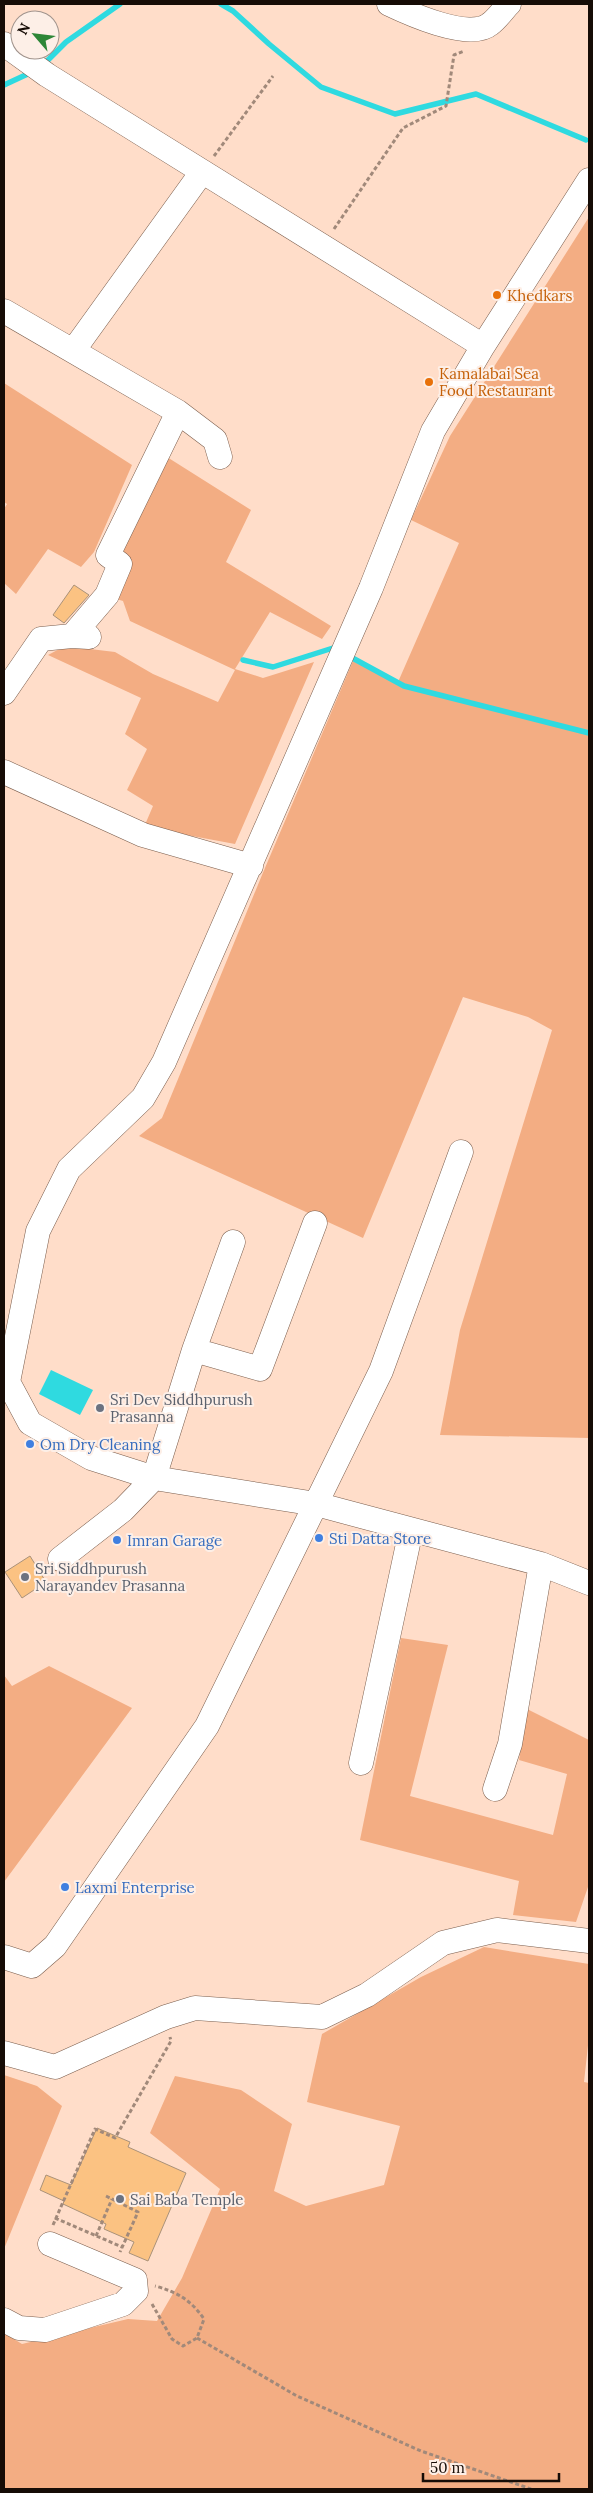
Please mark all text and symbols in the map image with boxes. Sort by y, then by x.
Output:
north arrow [10,10,60,60]
text: N [13,20,34,38]
place label: Khedkars [507,286,573,305]
marker: Khedkars [491,289,503,301]
place label: Kamalabai Sea Food Restaurant [439,364,553,400]
marker: Kamalabai Sea Food Restaurant [423,376,435,388]
place label: Sri Dev Siddhpurush Prasanna [110,1390,253,1426]
marker: Sri Dev Siddhpurush Prasanna [94,1402,106,1414]
place label: Om Dry Cleaning [40,1435,161,1454]
marker: Om Dry Cleaning [24,1438,36,1450]
place label: Sti Datta Store [329,1529,431,1548]
place label: Imran Garage [127,1531,222,1550]
marker: Sti Datta Store [313,1532,325,1544]
marker: Imran Garage [111,1534,123,1546]
place label: Sri Siddhpurush Narayandev Prasanna [35,1559,186,1595]
marker: Sri Siddhpurush Narayandev Prasanna [19,1571,31,1583]
place label: Laxmi Enterprise [75,1878,195,1897]
marker: Laxmi Enterprise [59,1881,71,1893]
place label: Sai Baba Temple [130,2190,243,2209]
marker: Sai Baba Temple [114,2193,126,2205]
scale bar [423,2450,559,2482]
text: 50 m [430,2458,465,2477]

